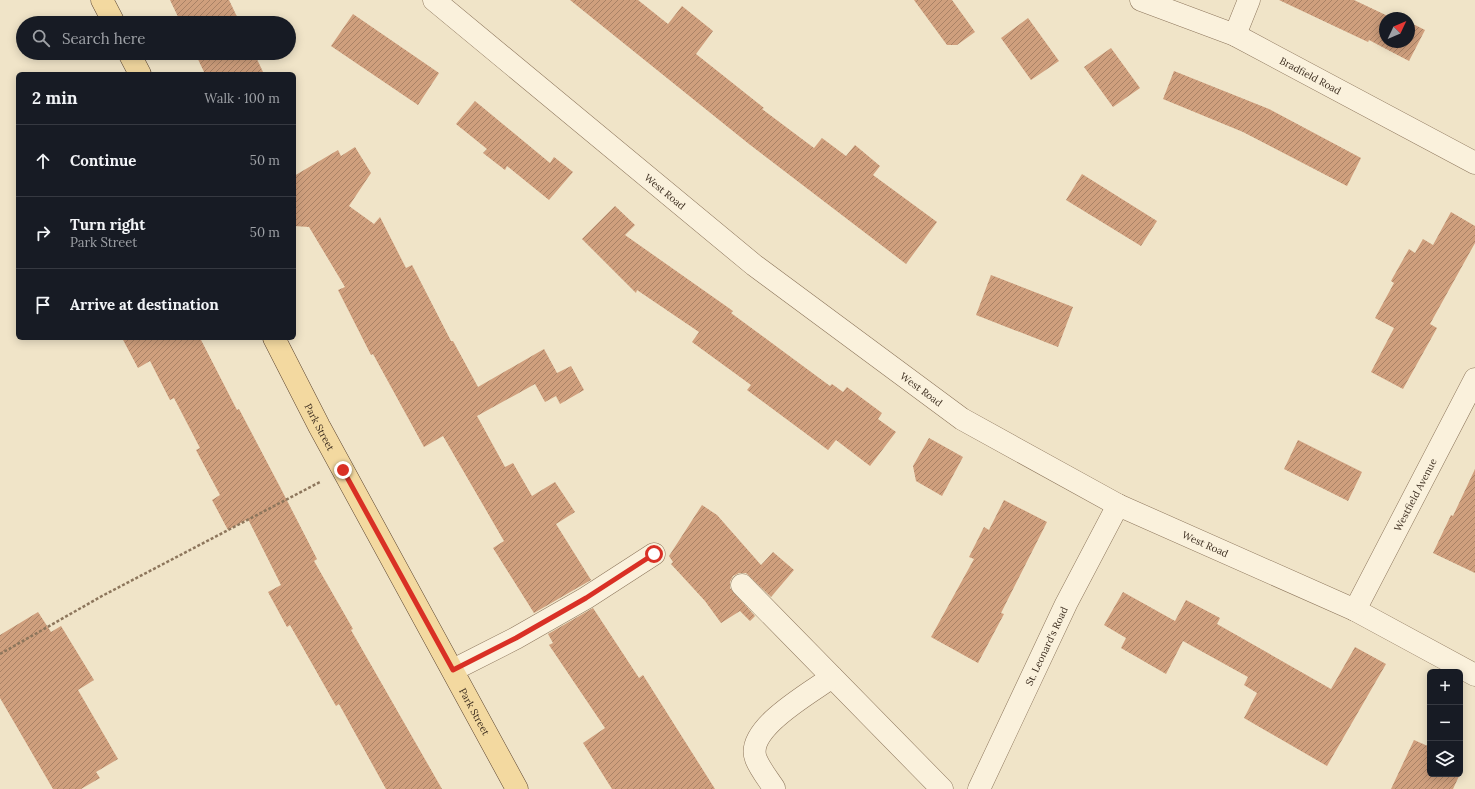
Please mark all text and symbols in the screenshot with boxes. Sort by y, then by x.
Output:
north arrow [1379,12,1415,48]
search box [16,16,296,60]
icon: search [30,27,52,49]
text: Search here [62,29,145,48]
street label: Bradfield Road [1277,54,1343,97]
text: 2 min [32,87,78,109]
text: Walk · 100 m [204,90,280,107]
icon: ahead [32,150,54,172]
text: Continue [70,151,136,170]
text: 50 m [250,152,280,169]
street label: West Road [642,171,688,212]
text: Turn right [70,215,146,234]
icon: right [32,222,54,244]
text: 50 m [250,224,280,241]
text: Park Street [70,234,137,251]
icon: arrive [32,294,54,316]
text: Arrive at destination [70,295,219,314]
street label: West Road [898,370,945,409]
street label: Park Street [301,401,337,453]
street label: Westfield Avenue [1391,456,1440,534]
route end [334,461,352,479]
street label: West Road [1180,528,1230,560]
route start [645,545,663,563]
street label: St. Leonard's Road [1023,605,1071,688]
map controls [1427,669,1463,777]
button: + [1427,669,1463,705]
street label: Park Street [456,686,492,738]
button: − [1427,705,1463,741]
button: layers [1427,741,1463,777]

